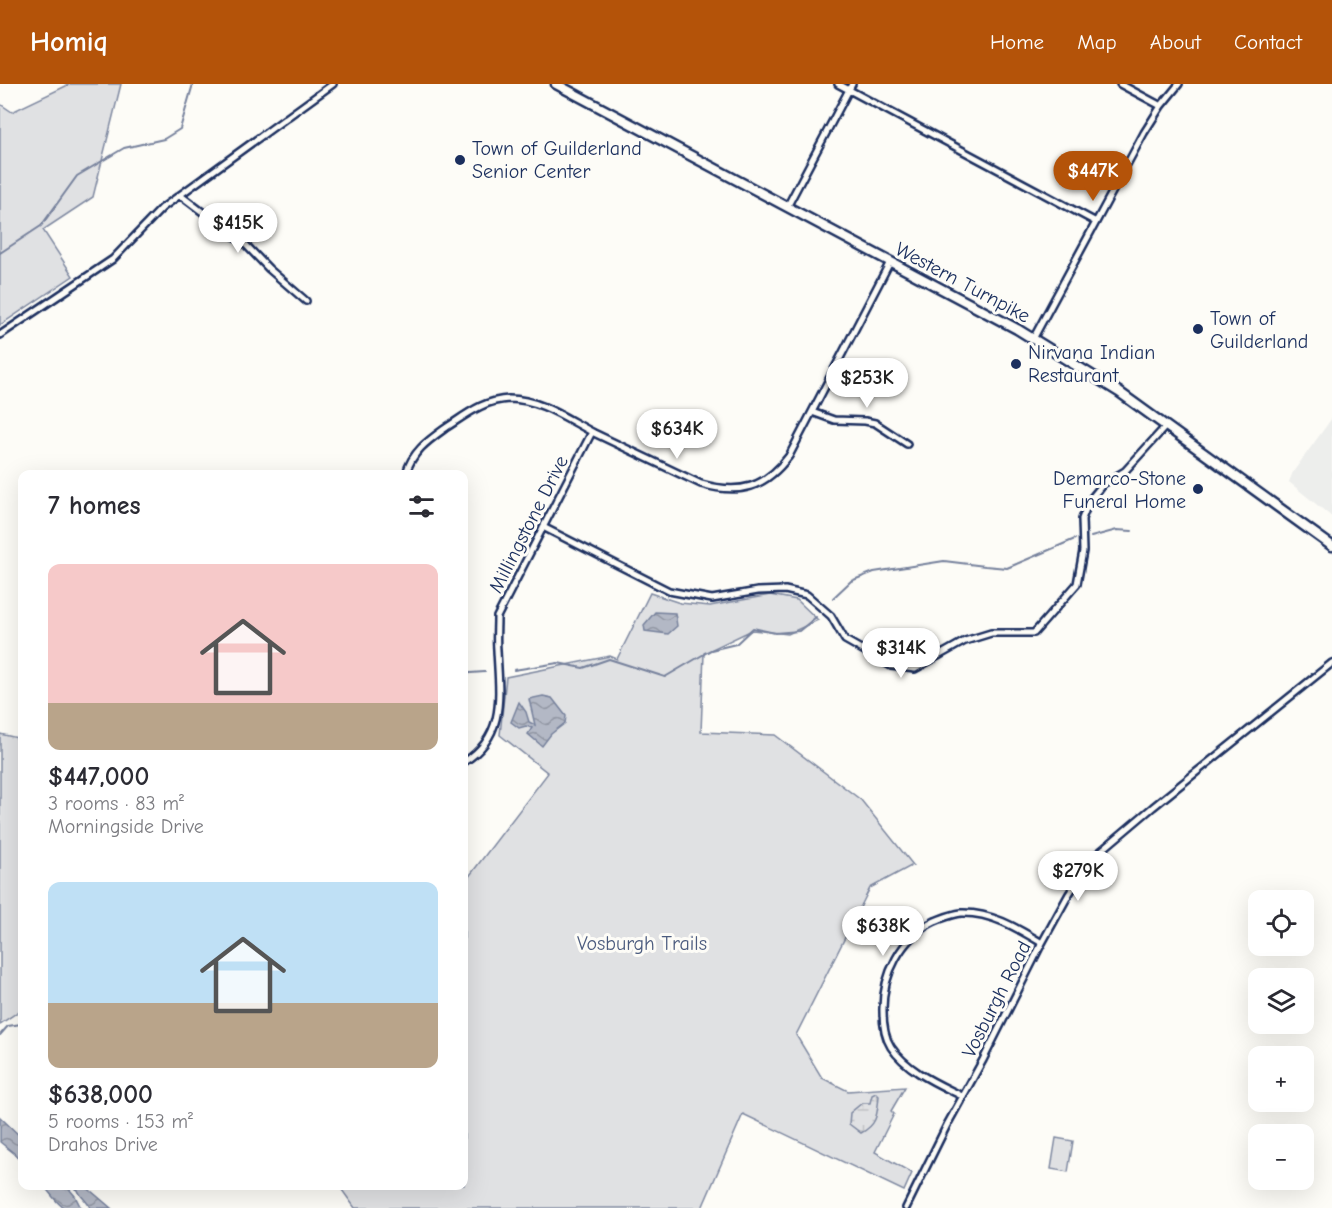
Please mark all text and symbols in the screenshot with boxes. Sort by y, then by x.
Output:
text: Homiq [30,26,108,58]
text: Home [990,30,1044,54]
text: Map [1077,30,1117,54]
text: About [1150,30,1201,54]
text: Contact [1234,30,1302,54]
place label: Town of Guilderland Senior Center [472,137,642,183]
pin: $447K [1051,151,1135,202]
marker: Town of Guilderland Senior Center [453,153,467,167]
text: $447K [1067,159,1119,182]
pin: $415K [196,203,280,254]
text: $415K [212,211,264,234]
street label: Western Turnpike [891,237,1034,328]
place label: Town of Guilderland [1210,307,1308,353]
marker: Town of Guilderland [1191,322,1205,336]
place label: Nirvana Indian Restaurant [1028,341,1155,387]
marker: Nirvana Indian Restaurant [1009,357,1023,371]
pin: $253K [825,358,909,409]
text: $253K [840,366,894,389]
pin: $634K [635,409,719,460]
text: $634K [651,417,704,440]
street label: Millingstone Drive [484,452,573,597]
place label: Demarco-Stone Funeral Home [1053,467,1186,513]
marker: Demarco-Stone Funeral Home [1191,482,1205,496]
icon: filters [405,490,438,523]
text: 7 homes [48,491,141,521]
icon: home [189,603,297,711]
pin: $314K [859,628,943,679]
text: $314K [876,636,926,659]
text: $447,000 [48,762,149,792]
text: 3 rooms · 83 m² [48,792,184,815]
text: Morningside Drive [48,815,204,838]
pin: $279K [1036,851,1120,902]
text: $279K [1052,859,1104,882]
map controls [1248,890,1314,1190]
button: locate [1248,890,1314,956]
pin: $638K [841,906,925,957]
text: $638K [856,914,910,937]
icon: home [189,921,297,1029]
park label: Vosburgh Trails [577,932,707,955]
street label: Vosburgh Road [957,937,1036,1061]
button: layers [1248,968,1314,1034]
button: + [1248,1046,1314,1112]
text: $638,000 [48,1080,153,1110]
text: 5 rooms · 153 m² [48,1110,193,1133]
button: − [1248,1124,1314,1190]
text: Drahos Drive [48,1133,158,1156]

